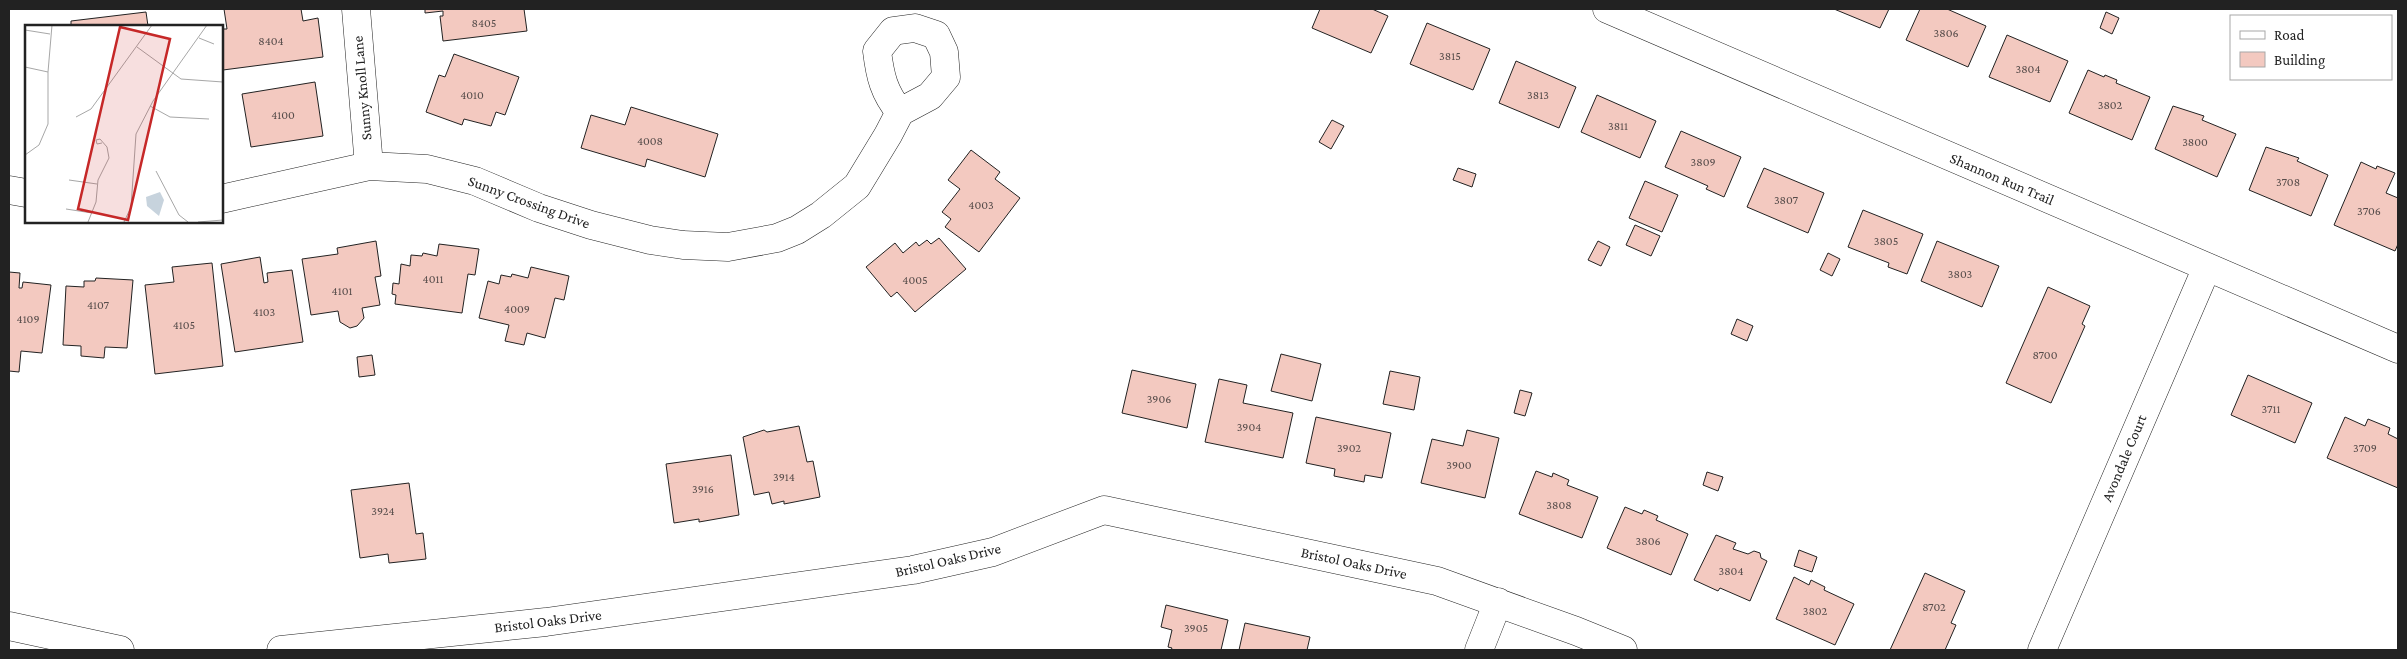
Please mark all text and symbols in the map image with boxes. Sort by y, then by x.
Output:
legend [2230,15,2392,80]
house number: 8405 [471,16,497,30]
inset map [25,25,222,222]
house number: 3806 [1933,26,1959,40]
text: Road [2274,27,2305,43]
house number: 8404 [258,34,284,48]
street label: Sunny Knoll Lane [349,35,376,141]
house number: 3815 [1439,49,1461,63]
text: Building [2274,52,2325,69]
house number: 3804 [2015,62,2041,76]
house number: 4010 [460,88,484,102]
house number: 3813 [1527,88,1549,102]
house number: 3802 [2098,98,2123,112]
house number: 4100 [271,108,295,122]
house number: 3811 [1608,119,1628,133]
house number: 4008 [637,134,663,148]
house number: 3800 [2182,135,2208,149]
street label: Shannon Run Trail [1948,150,2056,208]
house number: 3809 [1690,155,1716,169]
street label: Sunny Crossing Drive [466,173,593,233]
house number: 3708 [2276,175,2300,189]
house number: 3807 [1774,193,1799,207]
house number: 4003 [968,198,994,212]
house number: 3706 [2357,204,2381,218]
house number: 3805 [1874,234,1898,248]
house number: 3803 [1948,267,1973,281]
house number: 4011 [423,272,443,286]
house number: 4005 [902,273,928,287]
house number: 4101 [332,284,352,298]
house number: 4107 [87,298,110,312]
house number: 4009 [504,302,530,316]
house number: 4103 [253,305,276,319]
house number: 4109 [17,312,40,326]
house number: 4105 [173,318,195,332]
house number: 8700 [2033,348,2058,362]
house number: 3906 [1147,392,1171,406]
house number: 3711 [2261,402,2281,416]
street label: Avondale Court [2098,411,2150,504]
house number: 3904 [1237,420,1261,434]
house number: 3902 [1337,441,1361,455]
house number: 3709 [2353,441,2377,455]
house number: 3900 [1446,458,1472,472]
house number: 3914 [773,470,795,484]
house number: 3916 [692,482,714,496]
house number: 3808 [1546,498,1572,512]
house number: 3924 [371,504,395,518]
house number: 3806 [1635,534,1661,548]
street label: Bristol Oaks Drive [894,540,1003,580]
street label: Bristol Oaks Drive [1300,544,1409,582]
house number: 3804 [1718,564,1744,578]
house number: 8702 [1922,600,1946,614]
house number: 3802 [1803,604,1828,618]
street label: Bristol Oaks Drive [494,606,603,636]
house number: 3905 [1184,621,1208,635]

